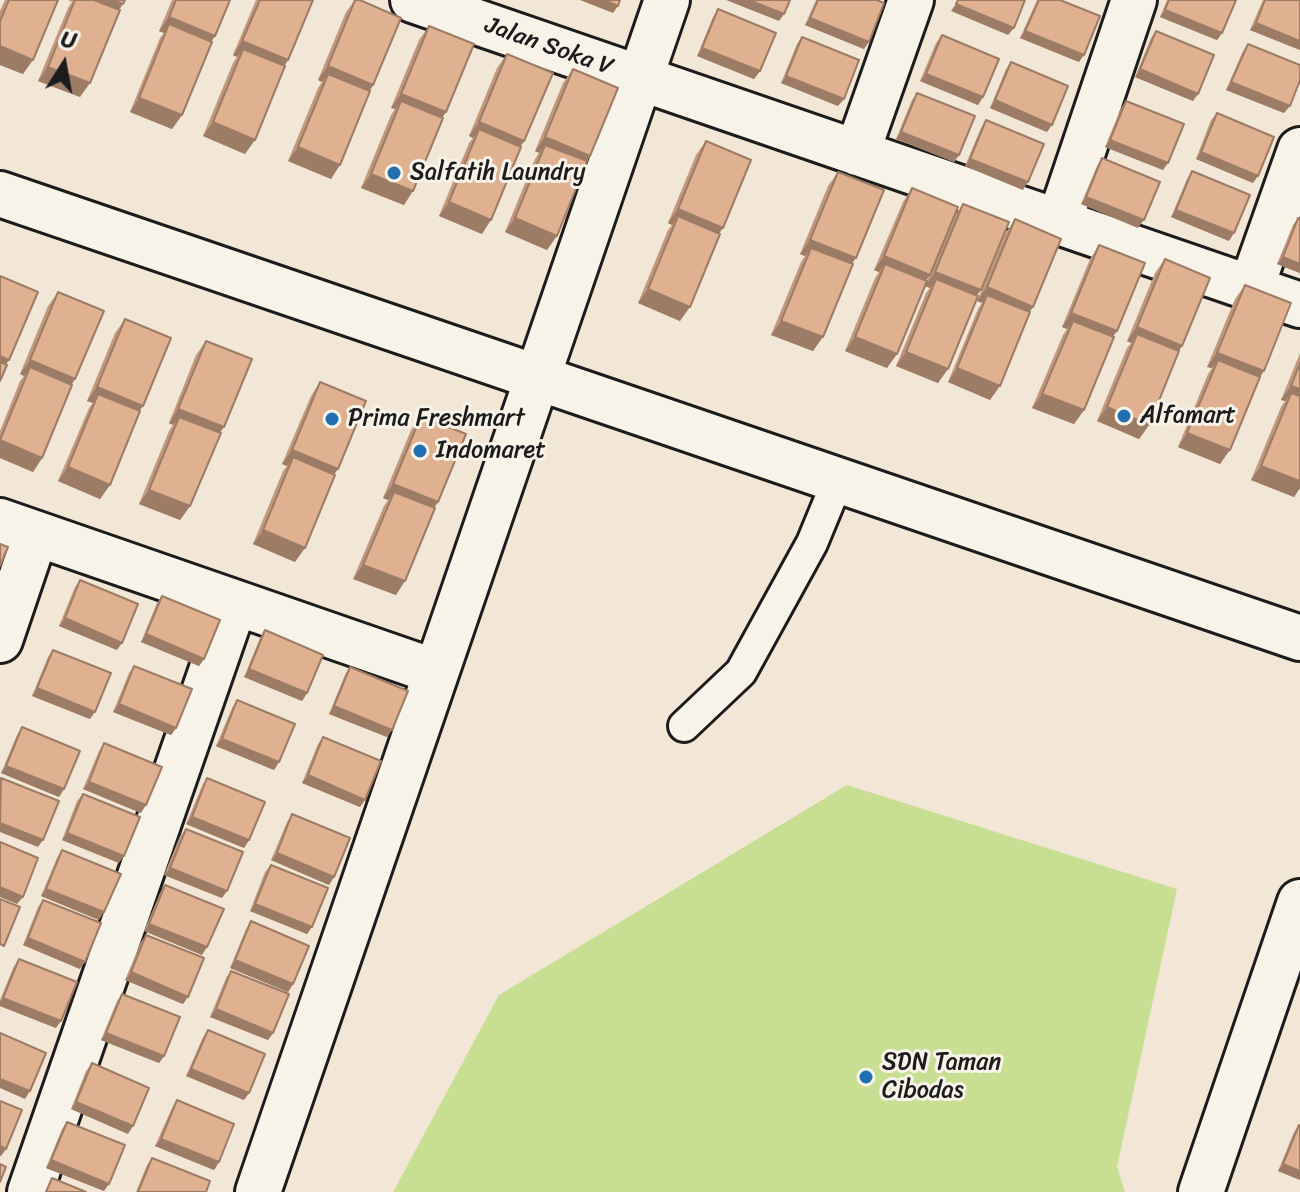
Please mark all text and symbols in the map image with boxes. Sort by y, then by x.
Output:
street label: Jalan Soka V [481,12,617,82]
text: U [58,19,80,60]
north arrow [24,24,104,104]
place label: Salfatih Laundry [410,159,585,187]
marker: Salfatih Laundry [385,164,403,182]
place label: Alfamart [1140,402,1236,430]
place label: Prima Freshmart [348,405,525,433]
marker: Alfamart [1115,407,1133,425]
marker: Prima Freshmart [323,410,341,428]
place label: Indomaret [436,437,546,465]
marker: Indomaret [411,442,429,460]
place label: SDN Taman Cibodas [882,1049,1001,1105]
marker: SDN Taman Cibodas [857,1068,875,1086]

